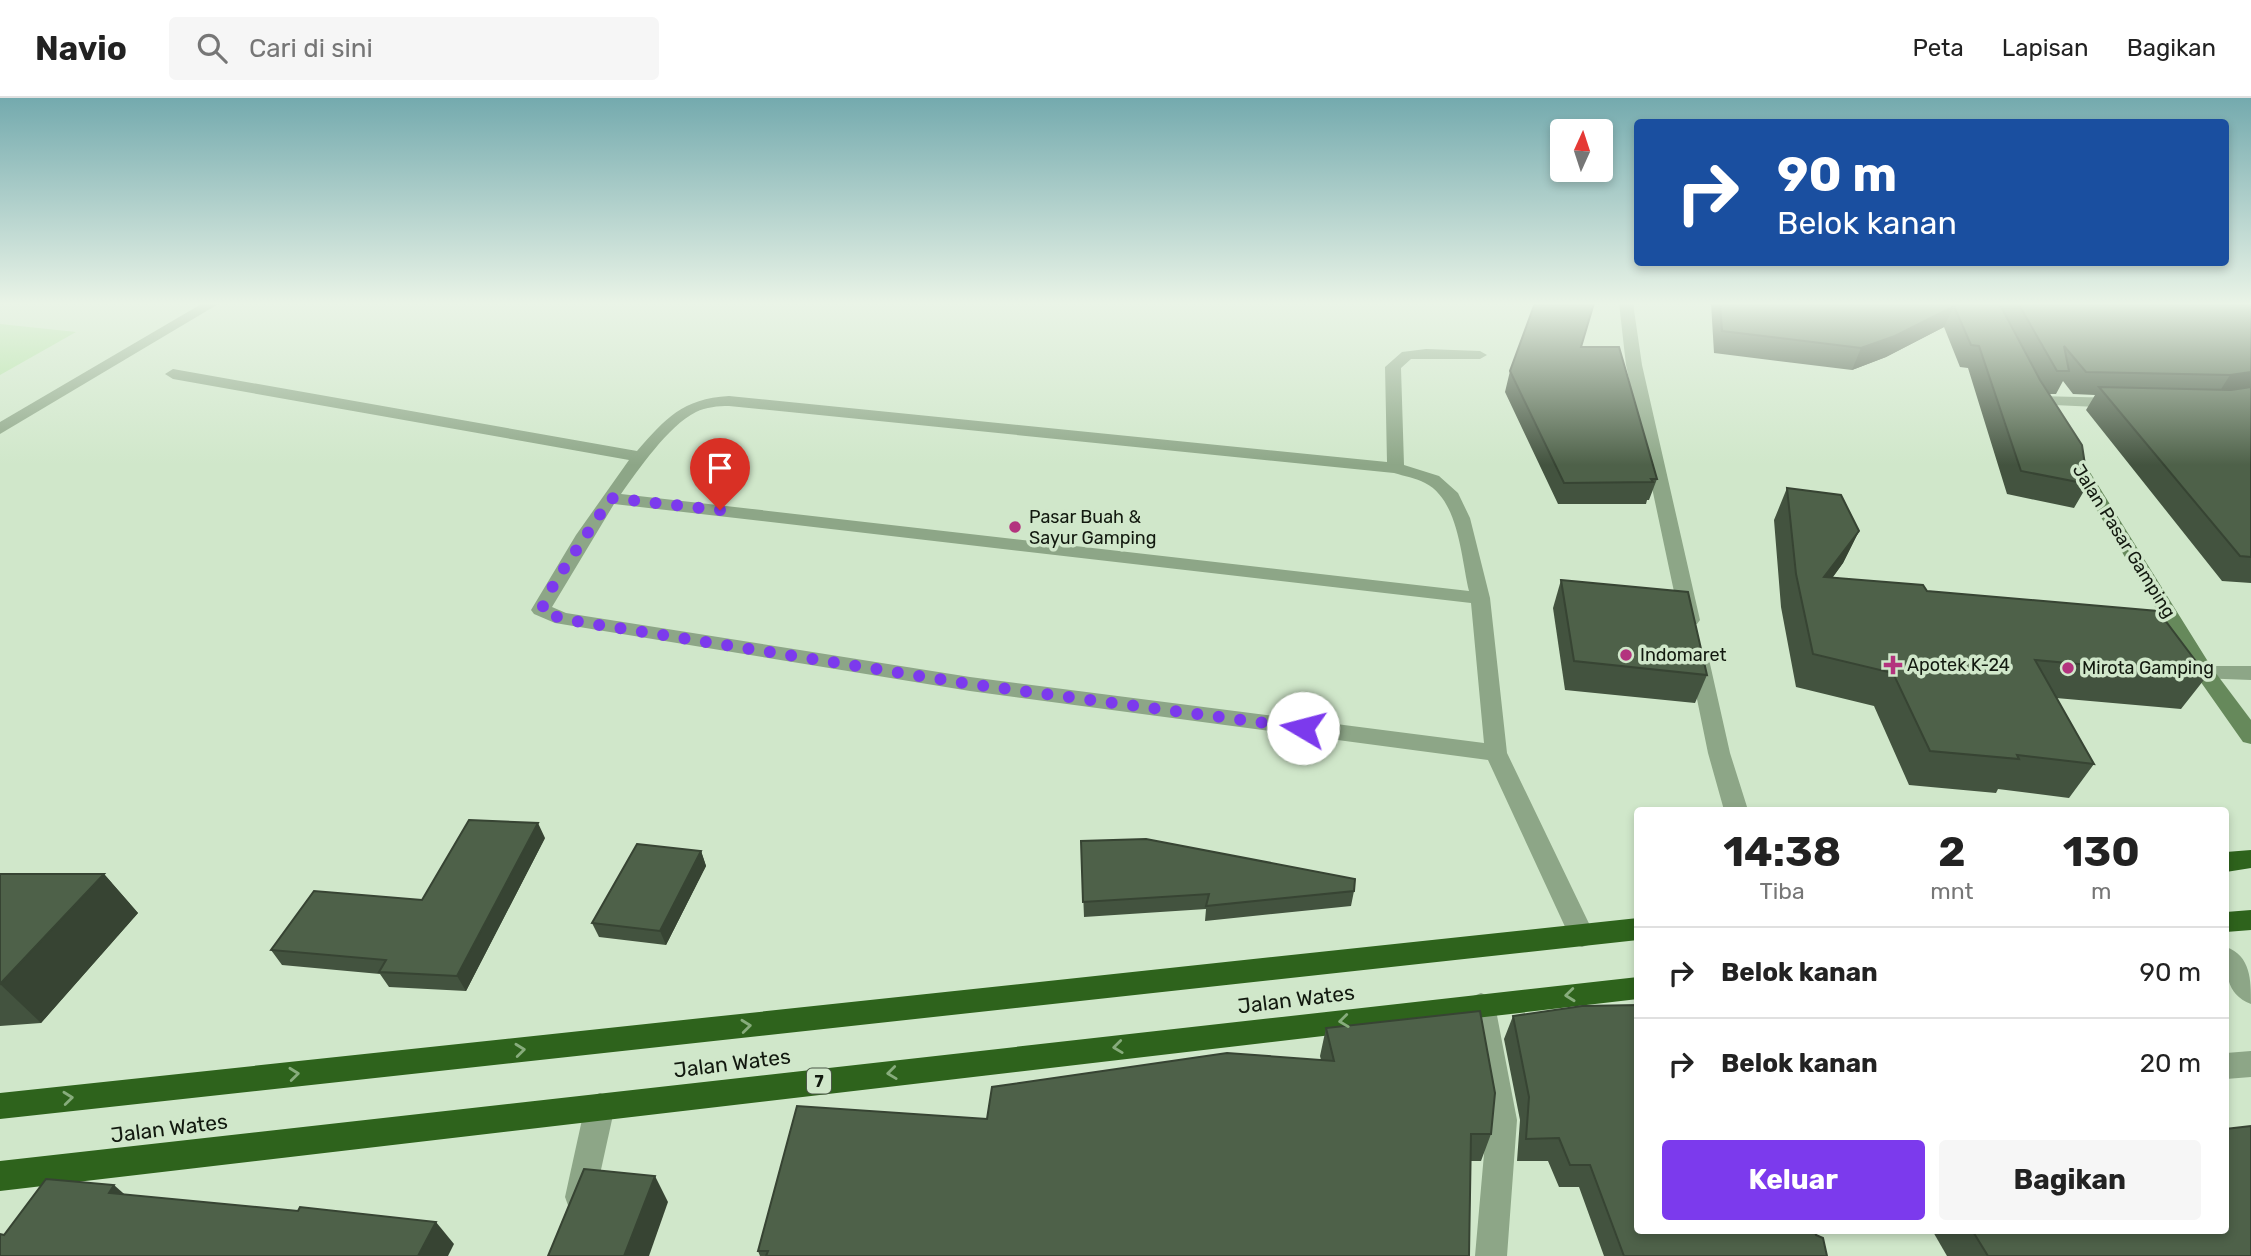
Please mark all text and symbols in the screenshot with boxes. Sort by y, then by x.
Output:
search box [169,17,659,80]
text: Navio [35,29,127,68]
icon: search [193,29,231,67]
text: Cari di sini [249,33,373,64]
text: Peta [1912,34,1964,62]
text: Lapisan [2002,34,2089,62]
text: Bagikan [2127,34,2216,62]
north arrow [1550,119,1614,182]
map controls [1550,119,1613,182]
text: 90 m [1777,145,1897,203]
icon: right [1662,147,1753,238]
text: Belok kanan [1777,204,1957,242]
pin [690,438,750,510]
icon: arrive [701,449,739,487]
street label: Jalan Pasar Gamping [2068,460,2180,622]
place label: Pasar Buah & Sayur Gamping [1029,506,1156,549]
marker: Pasar Buah & Sayur Gamping [1007,519,1023,535]
place label: Indomaret [1640,644,1727,666]
marker: Indomaret [1618,647,1634,663]
place label: Apotek K-24 [1907,654,2010,676]
marker: Apotek K-24 [1885,657,1901,673]
place label: Mirota Gamping [2082,657,2214,679]
marker: Mirota Gamping [2060,660,2076,676]
position arrow [1266,691,1340,765]
text: 14:38 [1723,827,1841,877]
text: 2 [1938,827,1966,877]
text: 130 [2063,827,2140,877]
text: Tiba [1760,877,1805,905]
text: mnt [1930,877,1974,905]
text: m [2091,877,2111,905]
icon: right [1662,954,1700,992]
text: Belok kanan [1721,957,1878,988]
text: 90 m [2140,957,2201,988]
street label: Jalan Wates [1236,979,1356,1019]
one-way arrow [1564,988,1576,1003]
one-way arrow [1338,1014,1350,1029]
one-way arrow [741,1018,752,1033]
one-way arrow [1112,1040,1124,1055]
one-way arrow [515,1043,526,1058]
street label: Jalan Wates [672,1043,792,1083]
icon: right [1662,1045,1700,1083]
text: Belok kanan [1721,1048,1878,1079]
text: 20 m [2140,1048,2201,1079]
one-way arrow [886,1065,897,1080]
one-way arrow [288,1067,300,1082]
road number: 7 [807,1068,831,1093]
one-way arrow [62,1091,74,1106]
street label: Jalan Wates [109,1108,229,1148]
button: Keluar [1662,1140,1925,1220]
button: Bagikan [1939,1140,2201,1220]

